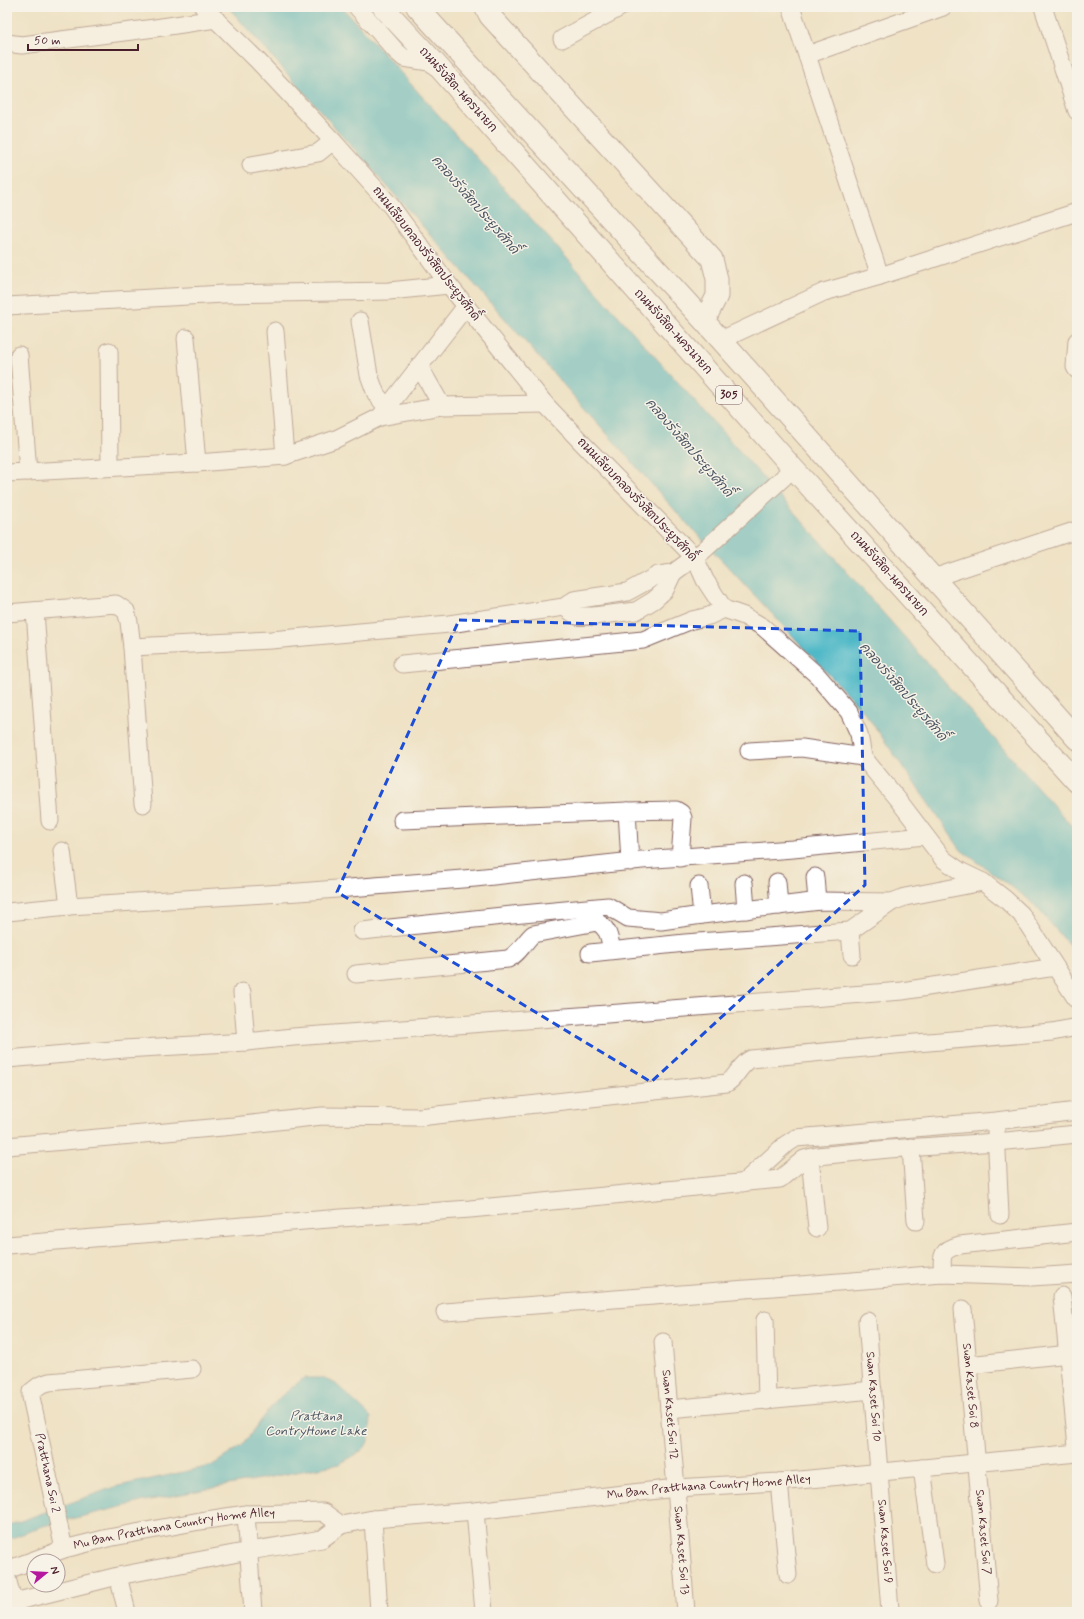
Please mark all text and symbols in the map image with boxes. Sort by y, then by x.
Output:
scale bar [28,26,138,52]
text: 50 m [34,33,61,49]
street label: ถนนรังสิต-นครนายก [415,44,501,136]
water label: คลองรังสิตประยูรศักดิ์ [427,149,528,261]
street label: ถนนเลียบคลองรังสิตประยูรศักดิ์ [368,181,487,325]
street label: ถนนรังสิต-นครนายก [630,286,716,378]
road number: 305 [716,386,742,404]
water label: คลองรังสิตประยูรศักดิ์ [641,392,742,504]
street label: ถนนเลียบคลองรังสิตประยูรศักดิ์ [573,431,704,565]
street label: ถนนรังสิต-นครนายก [846,528,932,620]
water label: คลองรังสิตประยูรศักดิ์ [855,636,956,748]
street label: Suan Kaset Soi 8 [958,1343,982,1429]
street label: Suan Kaset Soi 10 [861,1351,885,1443]
street label: Suan Kaset Soi 12 [658,1369,681,1460]
water label: Prattana ContryHome Lake [265,1408,367,1440]
street label: Pratthana Soi 2 [31,1432,63,1514]
street label: Mu Ban Pratthana Country Home Alley [606,1471,811,1504]
street label: Suan Kaset Soi 7 [971,1489,995,1576]
street label: Suan Kaset Soi 9 [873,1499,896,1584]
street label: Mu Ban Pratthana Country Home Alley [72,1505,275,1554]
street label: Suan Kaset Soi 13 [669,1505,693,1595]
north arrow [26,1553,66,1593]
text: N [47,1565,62,1576]

